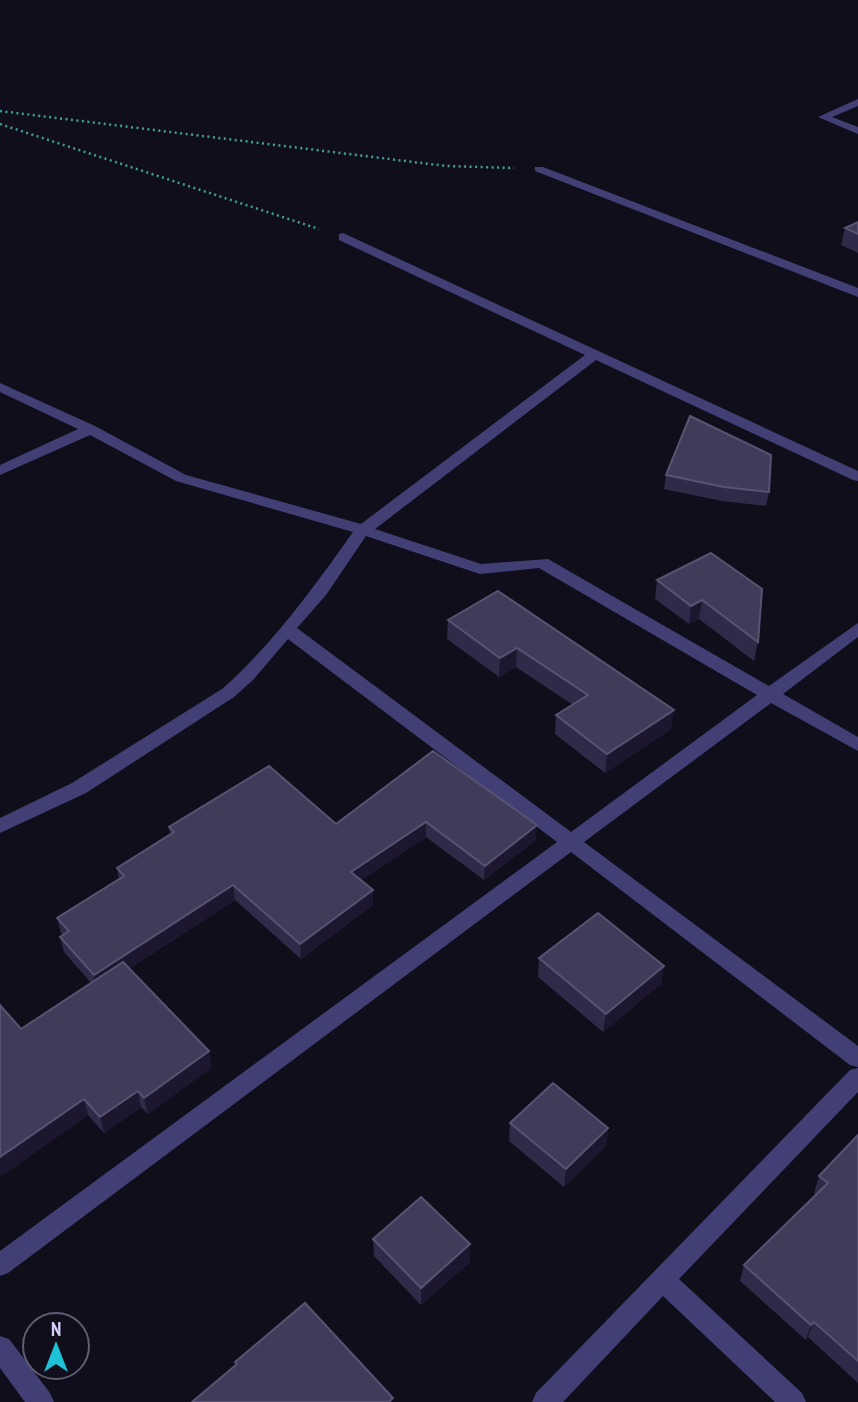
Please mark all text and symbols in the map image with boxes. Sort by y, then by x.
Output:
north arrow [21,1311,91,1381]
text: N [51,1317,61,1341]

